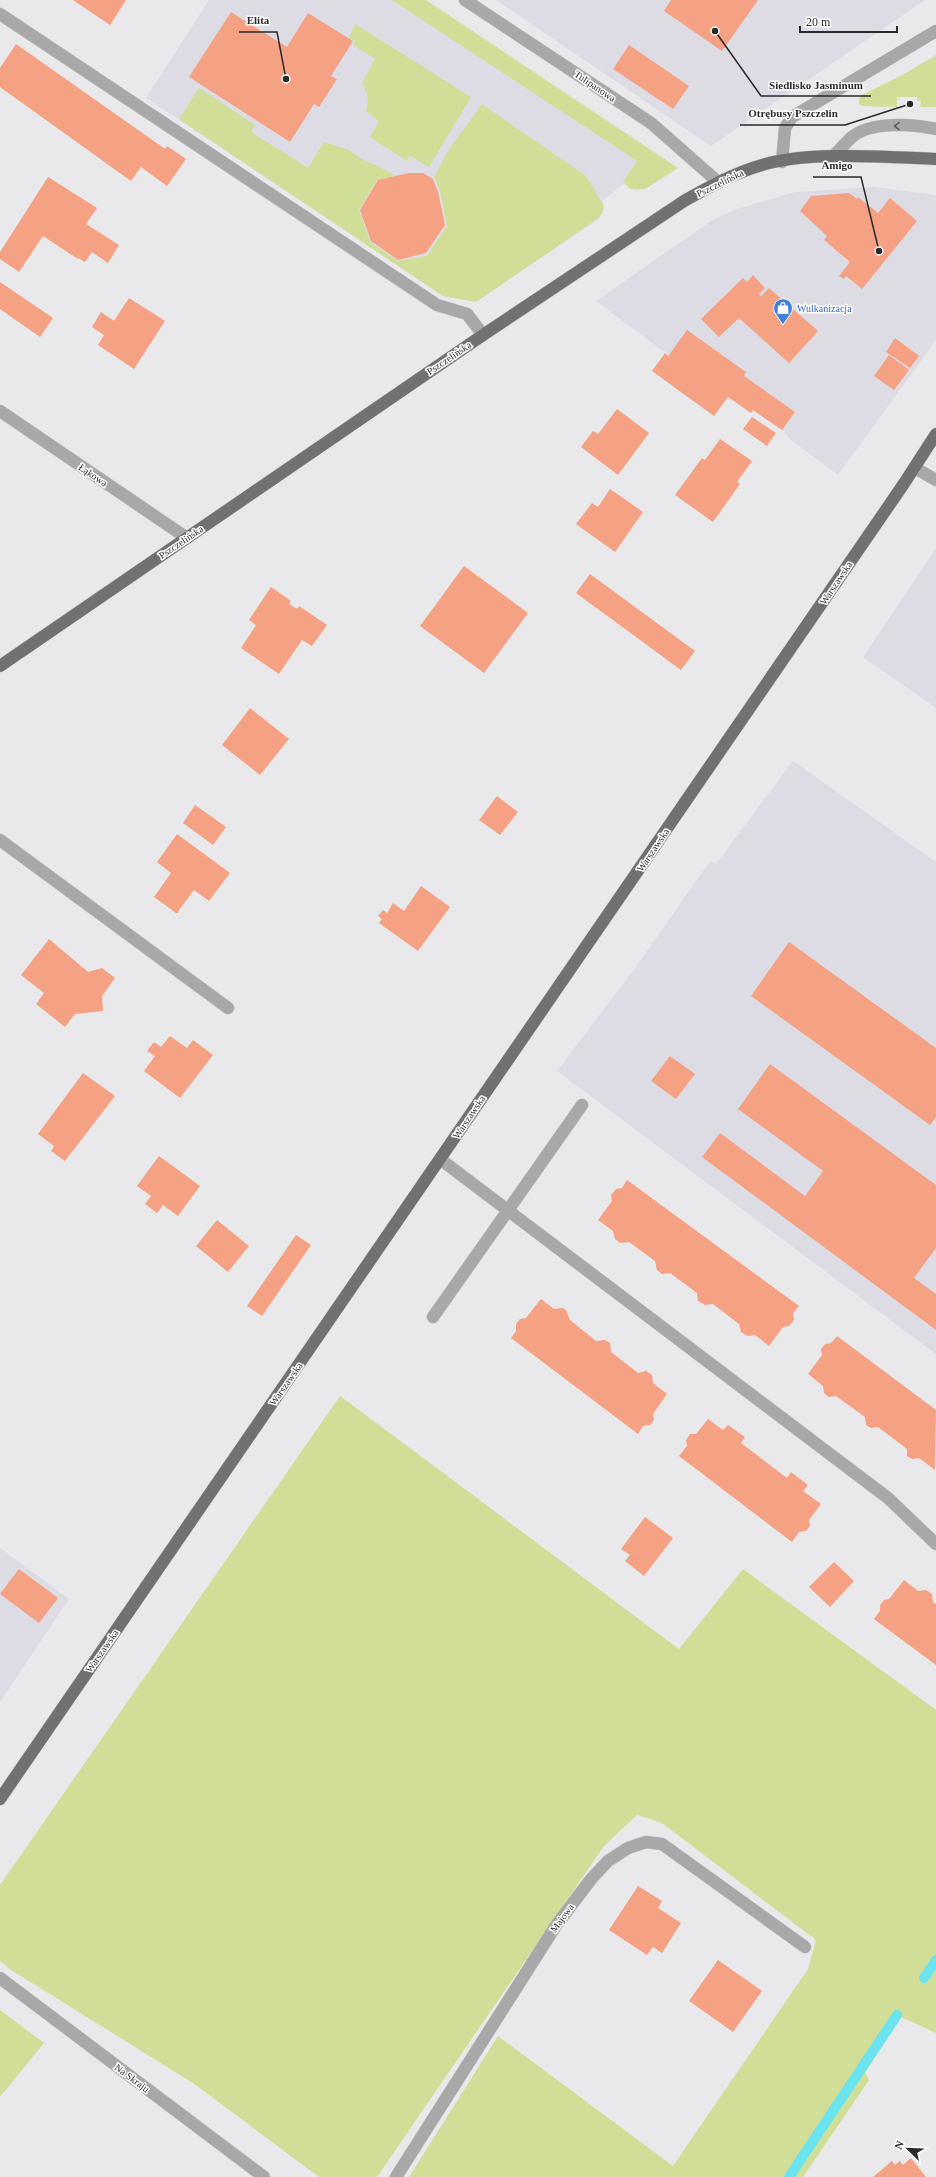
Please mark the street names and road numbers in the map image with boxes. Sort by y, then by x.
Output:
street label: Tulipanowa [572,68,618,104]
street label: Pszczelińska [695,167,746,199]
street label: Pszczelińska [425,339,474,377]
street label: Łąkowa [77,461,110,489]
street label: Pszczelińska [157,523,206,561]
street label: Warszawska [818,559,855,607]
street label: Warszawska [635,826,672,874]
street label: Warszawska [451,1093,488,1141]
street label: Warszawska [267,1360,305,1408]
street label: Warszawska [83,1627,121,1675]
street label: Majowa [548,1901,576,1934]
street label: Na Skraju [113,2061,151,2095]

